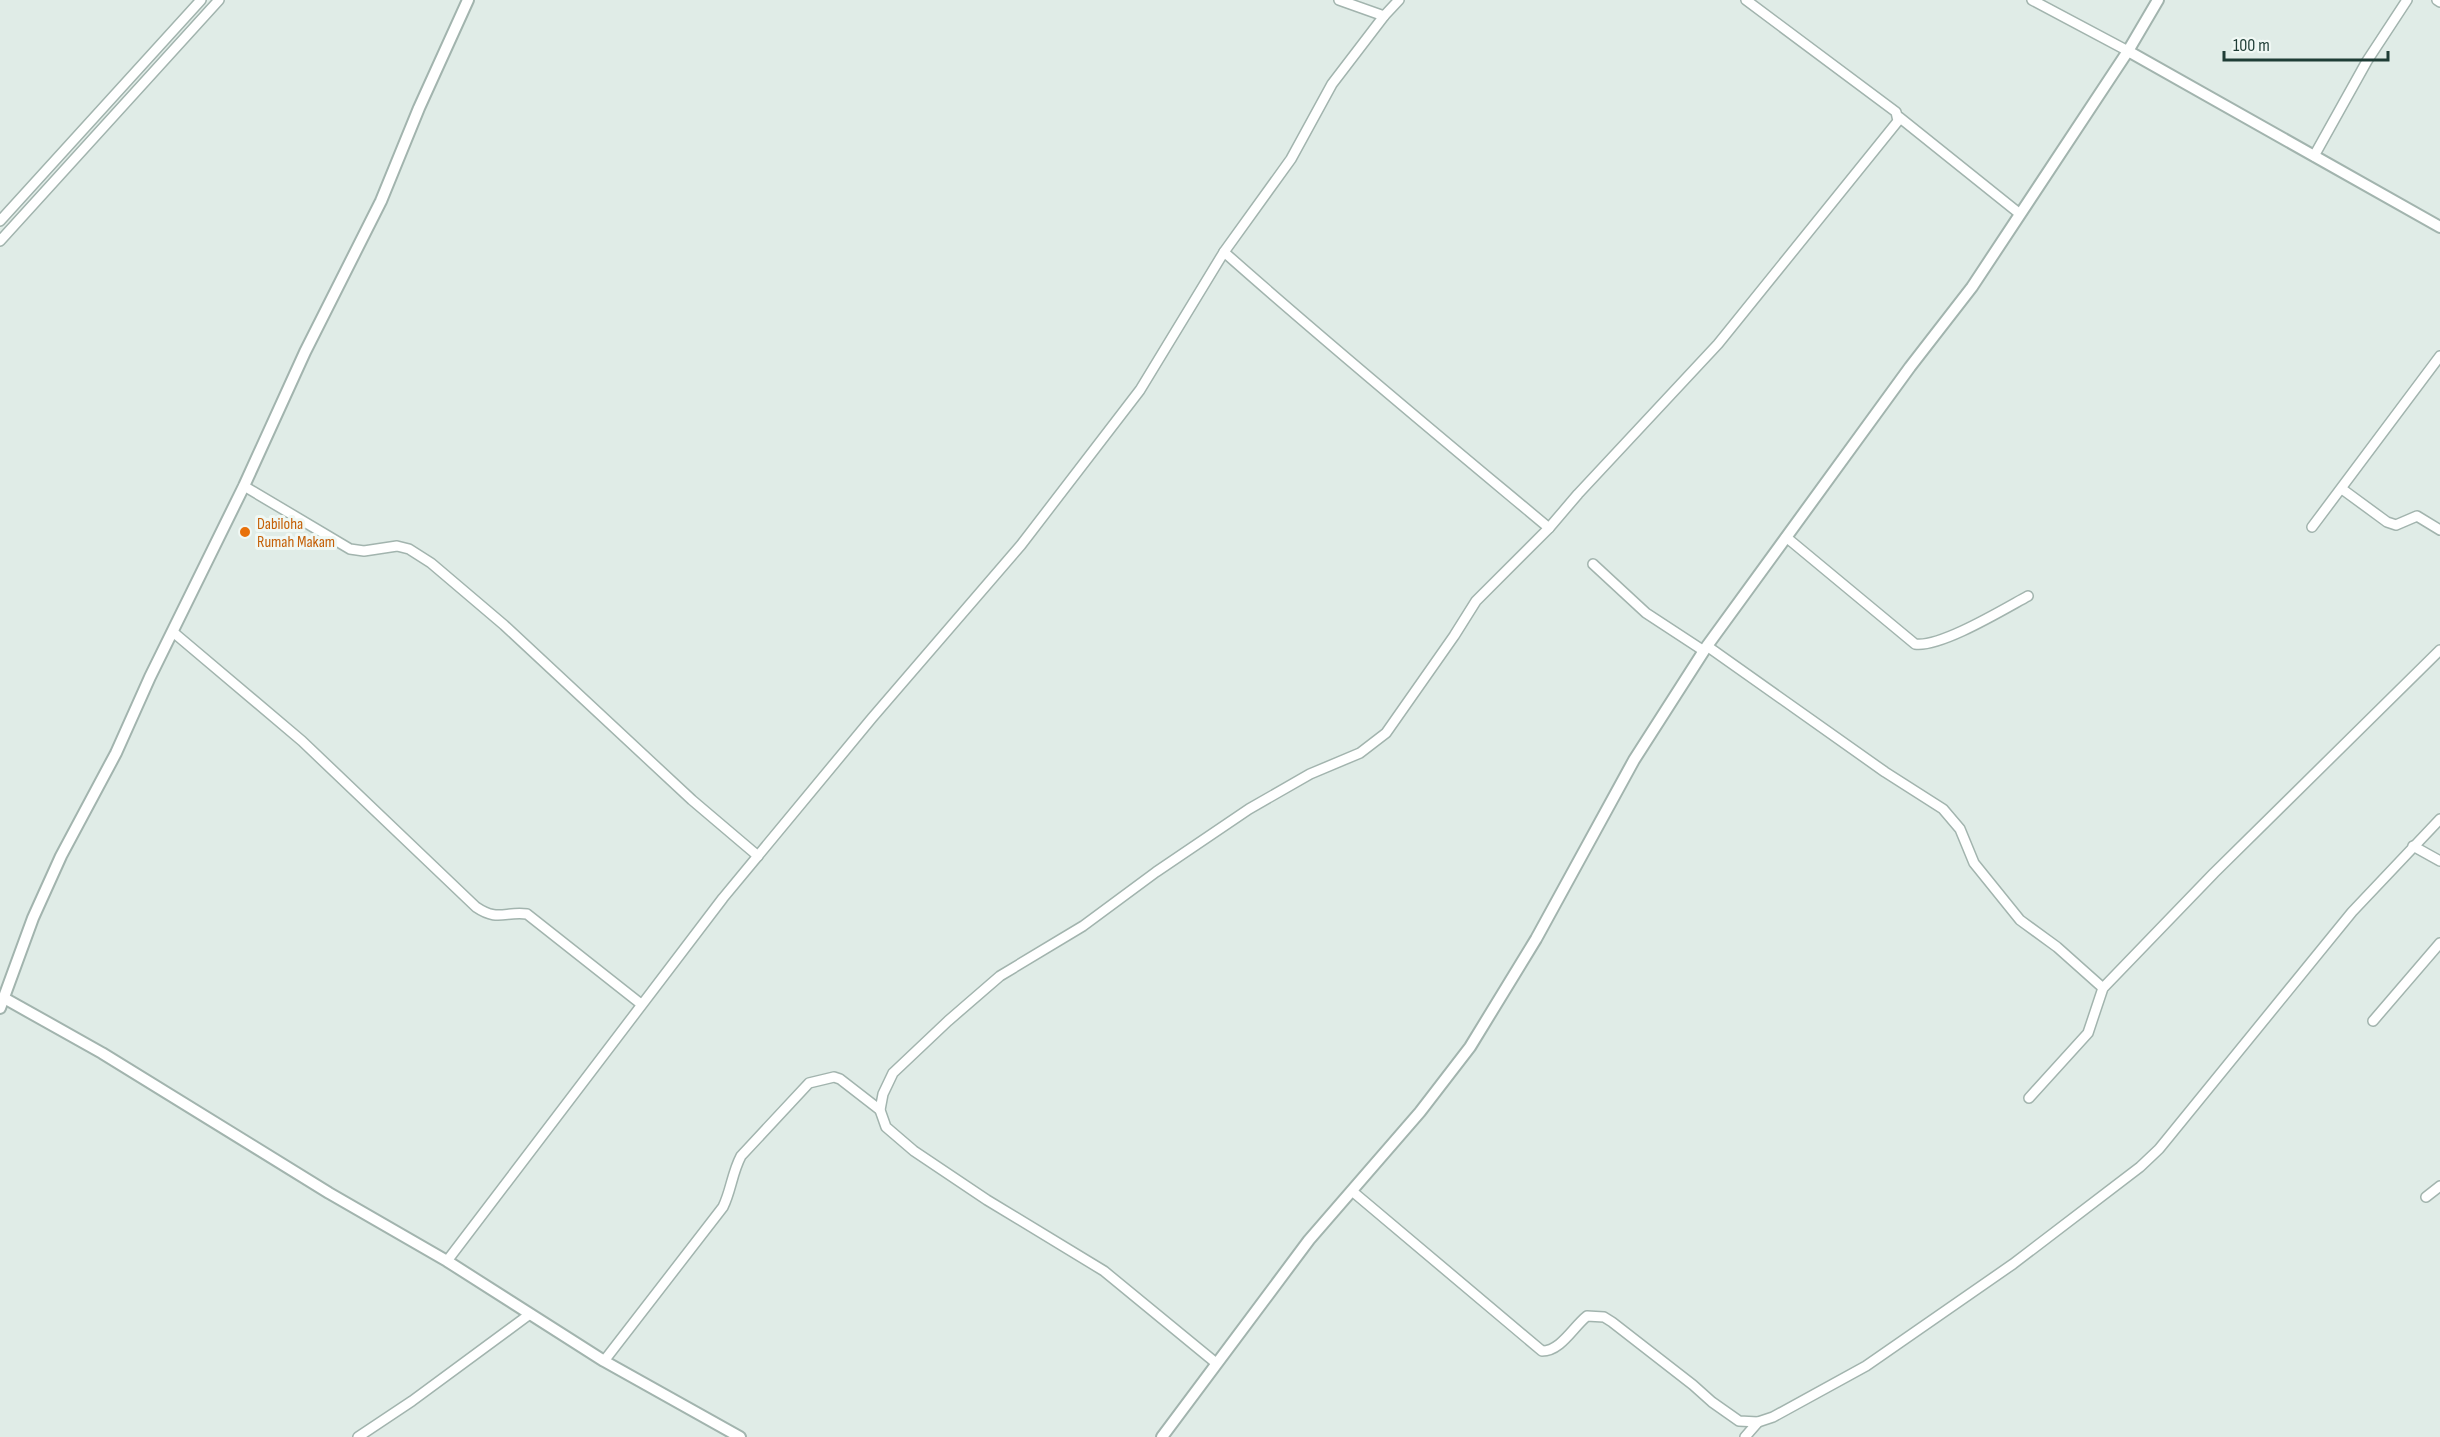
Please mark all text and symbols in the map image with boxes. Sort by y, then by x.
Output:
scale bar [2224,24,2388,62]
text: 100 m [2233,35,2270,56]
place label: Dabiloha Rumah Makam [257,515,335,552]
marker: Dabiloha Rumah Makam [238,525,252,539]

